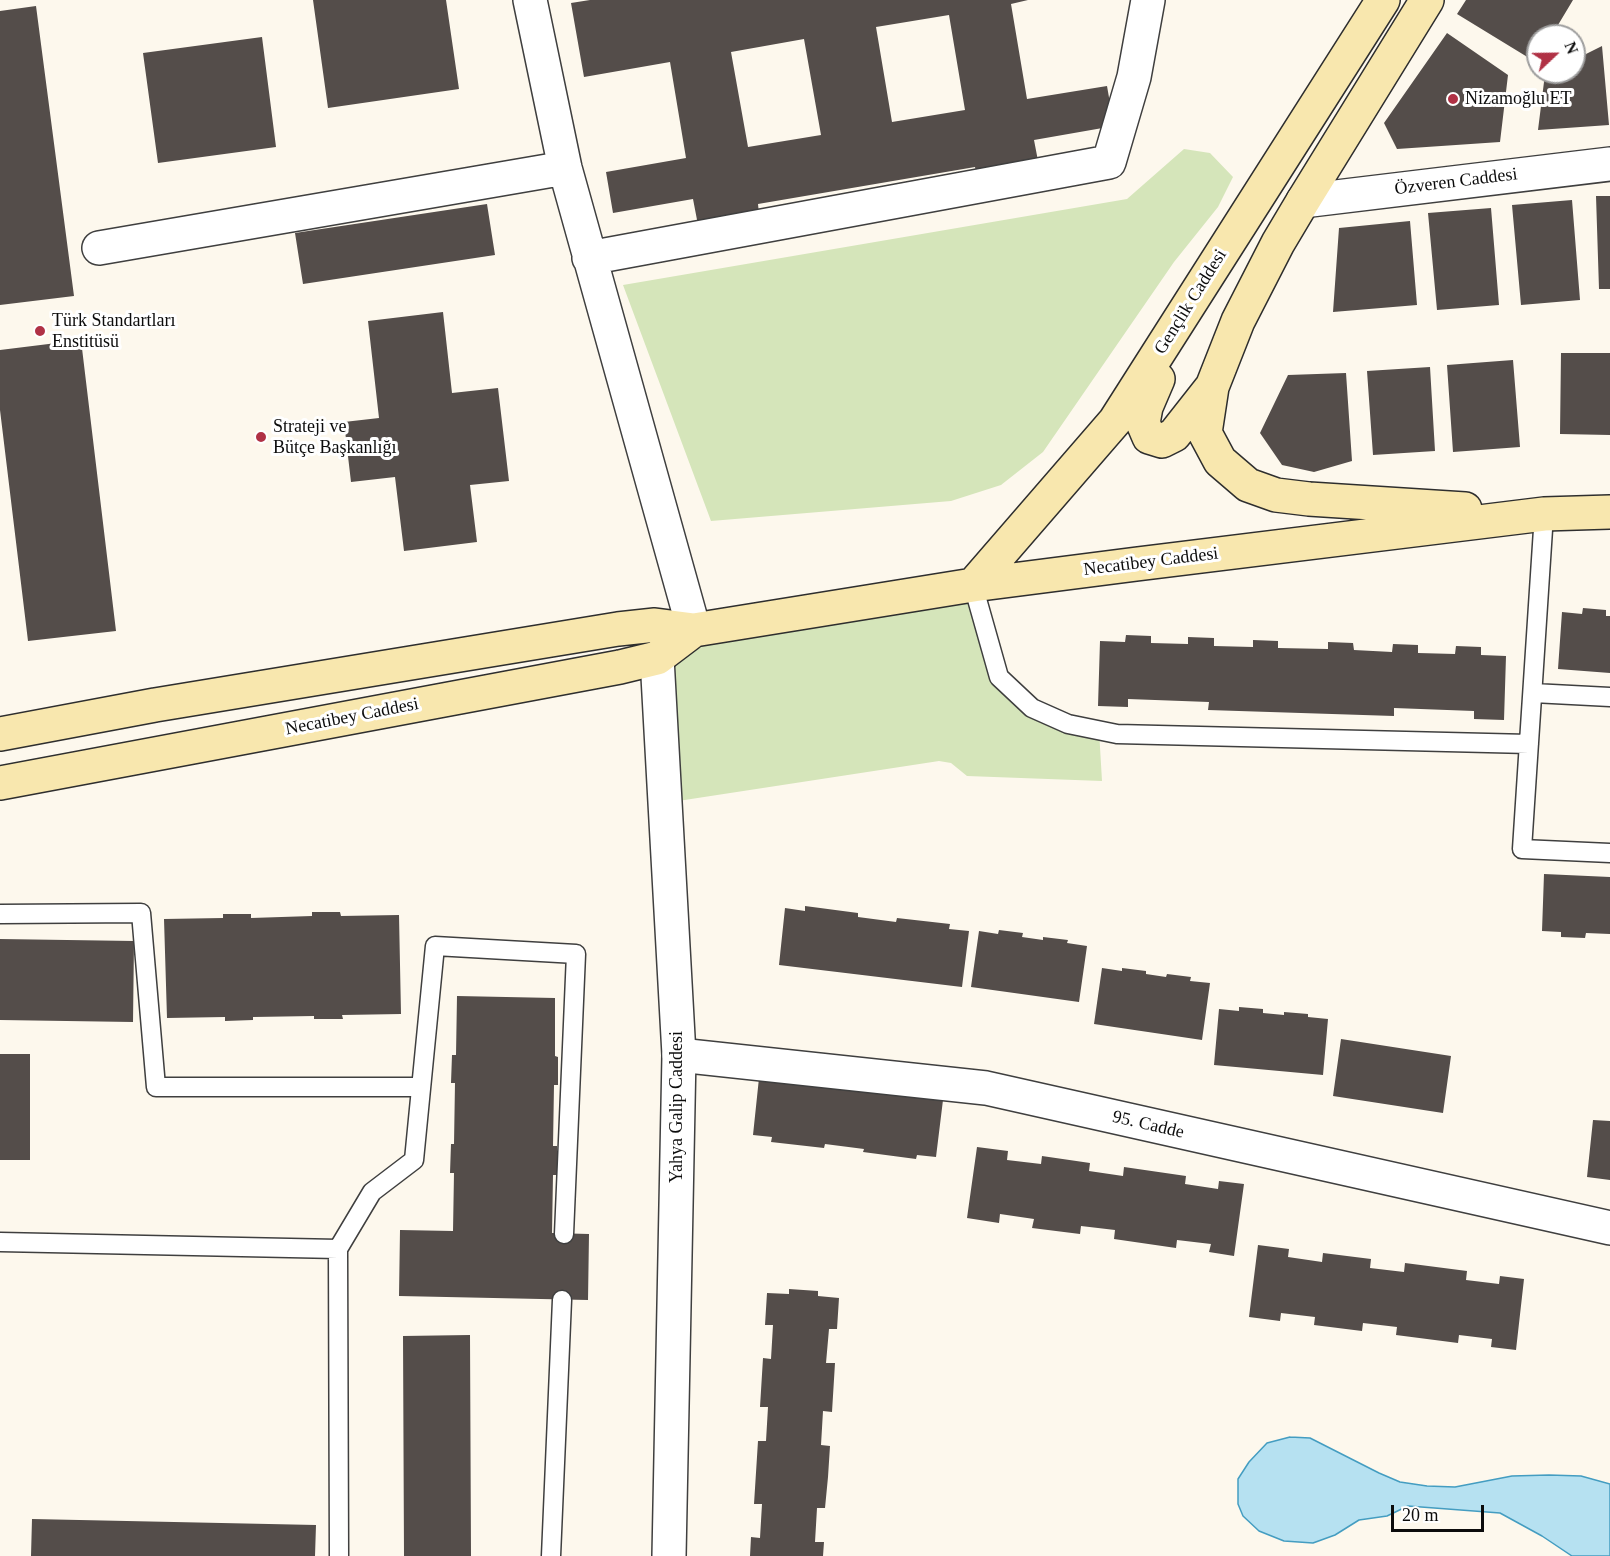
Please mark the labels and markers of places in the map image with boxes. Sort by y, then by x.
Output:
place label: Nizamoğlu ET [1465,88,1571,110]
marker: Nizamoğlu ET [1446,92,1460,106]
place label: Türk Standartları Enstitüsü [52,310,175,352]
marker: Türk Standartları Enstitüsü [33,324,47,338]
place label: Strateji ve Bütçe Başkanlığı [273,416,396,458]
marker: Strateji ve Bütçe Başkanlığı [254,430,268,444]

